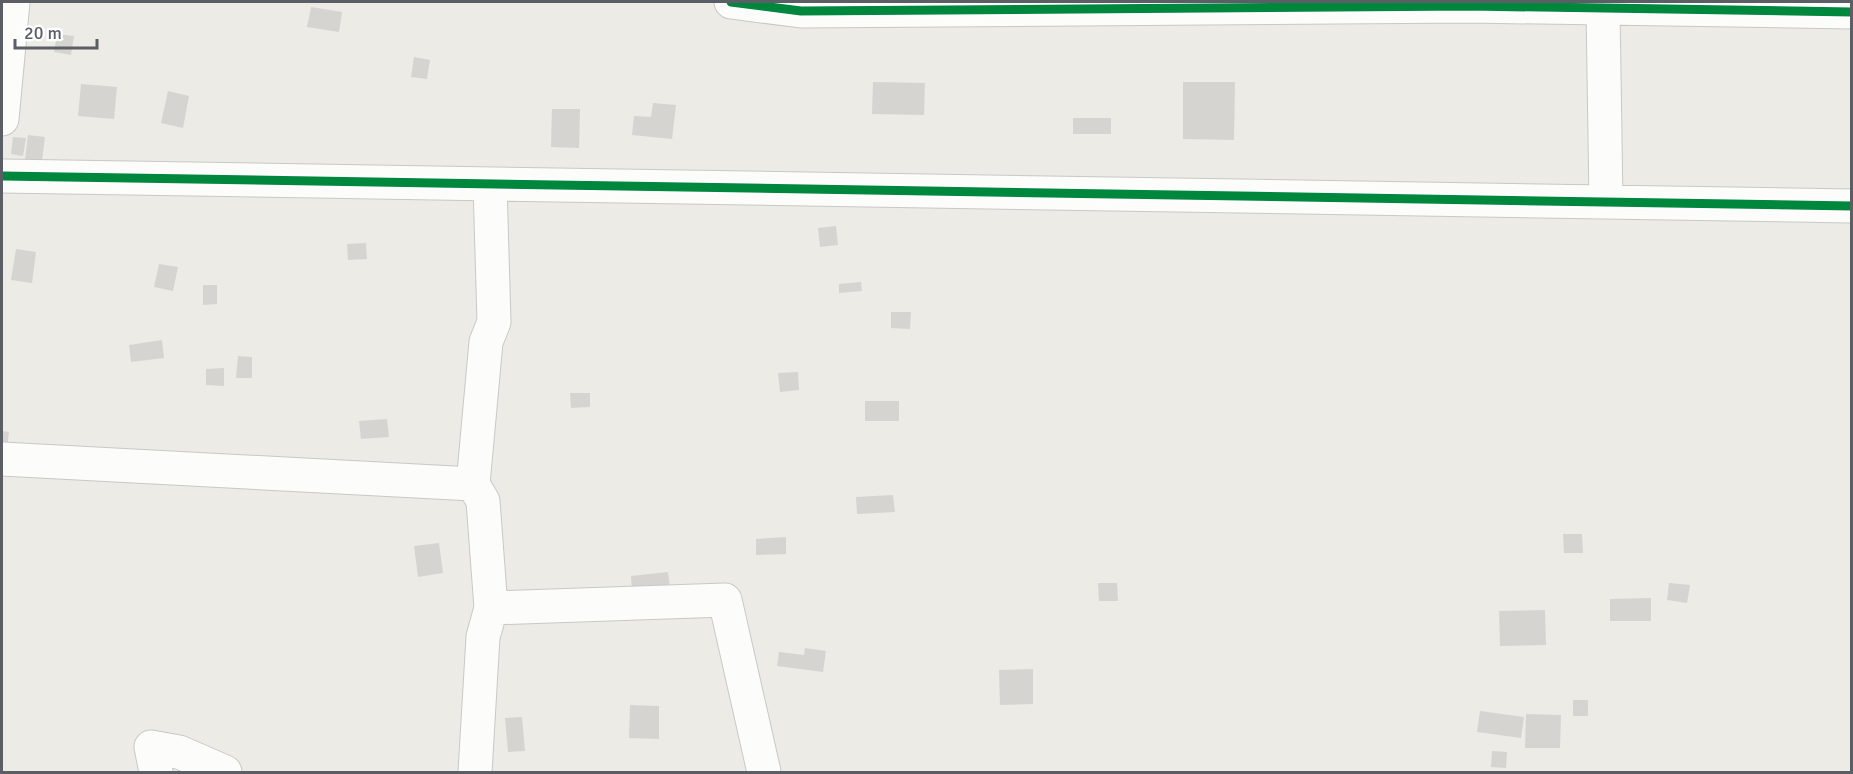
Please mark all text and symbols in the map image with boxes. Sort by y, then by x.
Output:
scale bar [15,12,98,50]
text: 20 m [24,22,62,44]

